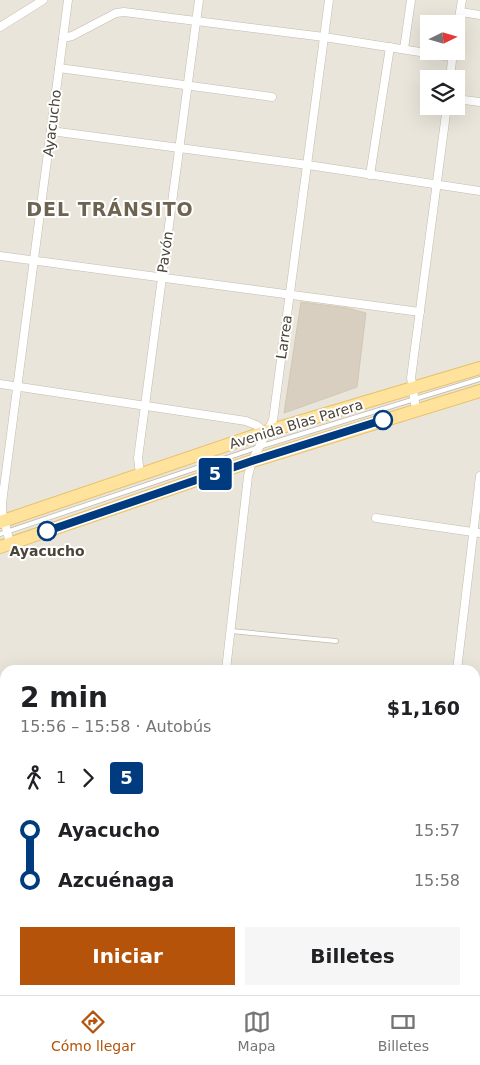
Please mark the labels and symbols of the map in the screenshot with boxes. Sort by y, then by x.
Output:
north arrow [420,15,465,60]
street label: Ayacucho [40,89,64,157]
district label: DEL TRÁNSITO [26,198,194,220]
street label: Pavón [154,230,176,274]
street label: Larrea [273,314,295,360]
street label: Avenida Blas Parera [227,396,365,452]
unlabelled marker [373,410,393,430]
line badge: 5 [199,458,231,490]
marker: Ayacucho [37,521,57,541]
place label: Ayacucho [9,543,85,559]

